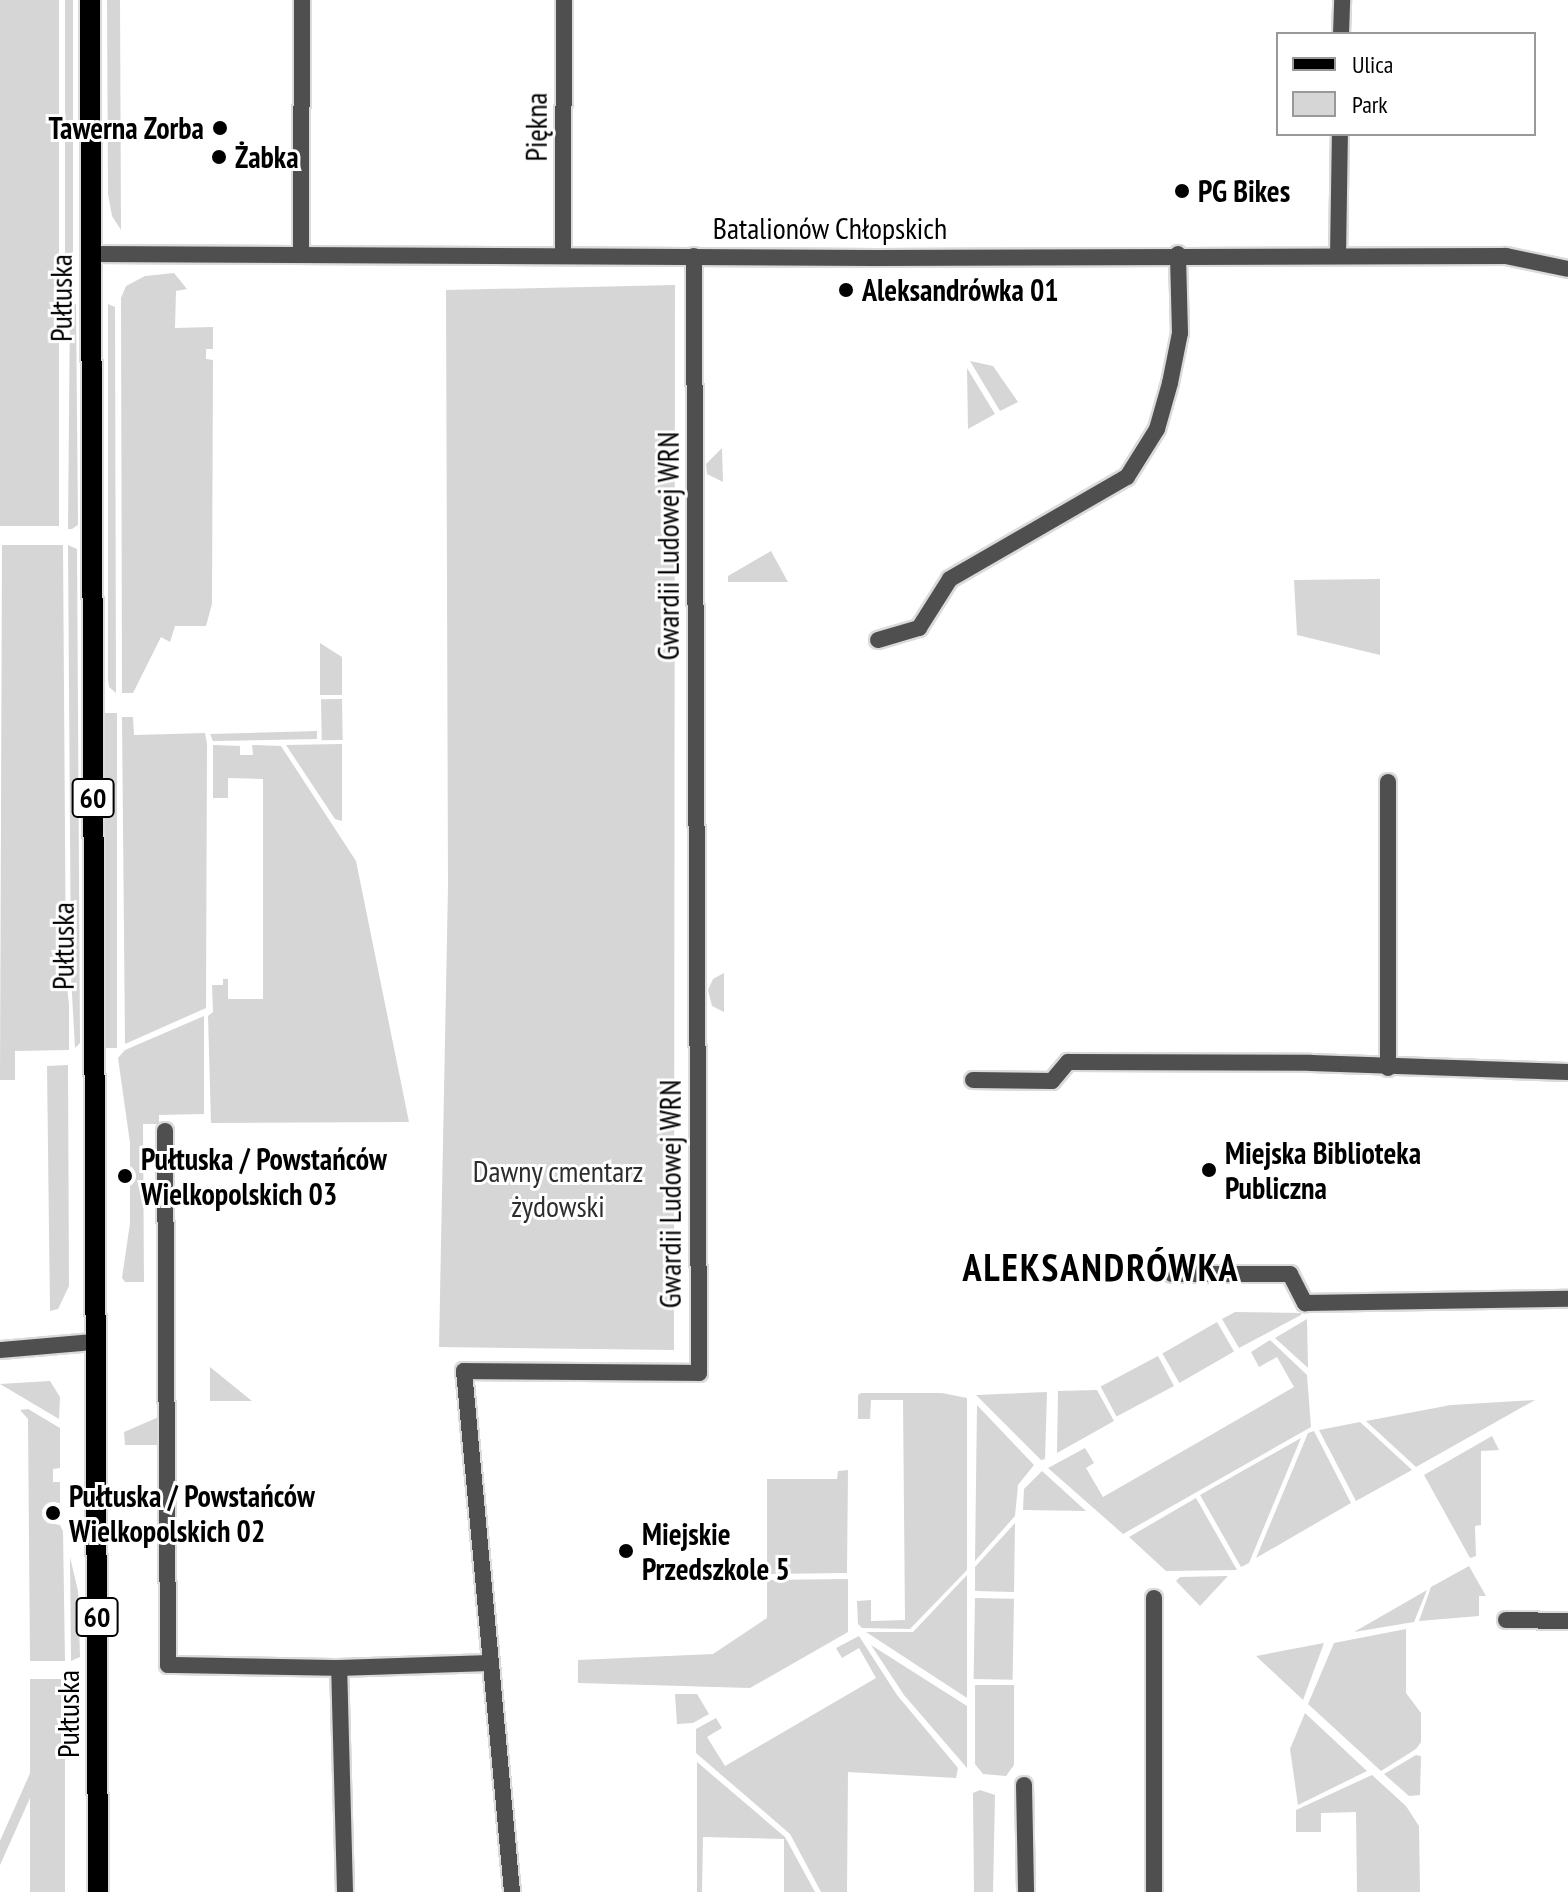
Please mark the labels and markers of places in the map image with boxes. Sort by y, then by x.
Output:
place label: Tawerna Zorba [48,110,204,146]
marker: Tawerna Zorba [211,119,229,137]
place label: Żabka [235,139,299,175]
marker: Żabka [210,148,228,166]
place label: PG Bikes [1198,173,1290,209]
marker: PG Bikes [1173,182,1191,200]
place label: Aleksandrówka 01 [862,272,1059,308]
marker: Aleksandrówka 01 [837,281,855,299]
place label: Miejska Biblioteka Publiczna [1225,1135,1421,1206]
place label: Pułtuska / Powstańców Wielkopolskich 03 [141,1141,387,1212]
marker: Miejska Biblioteka Publiczna [1200,1161,1218,1179]
marker: Pułtuska / Powstańców Wielkopolskich 03 [116,1167,134,1185]
place label: Pułtuska / Powstańców Wielkopolskich 02 [69,1478,315,1548]
marker: Pułtuska / Powstańców Wielkopolskich 02 [44,1504,62,1522]
place label: Miejskie Przedszkole 5 [642,1516,790,1586]
marker: Miejskie Przedszkole 5 [617,1542,635,1560]

